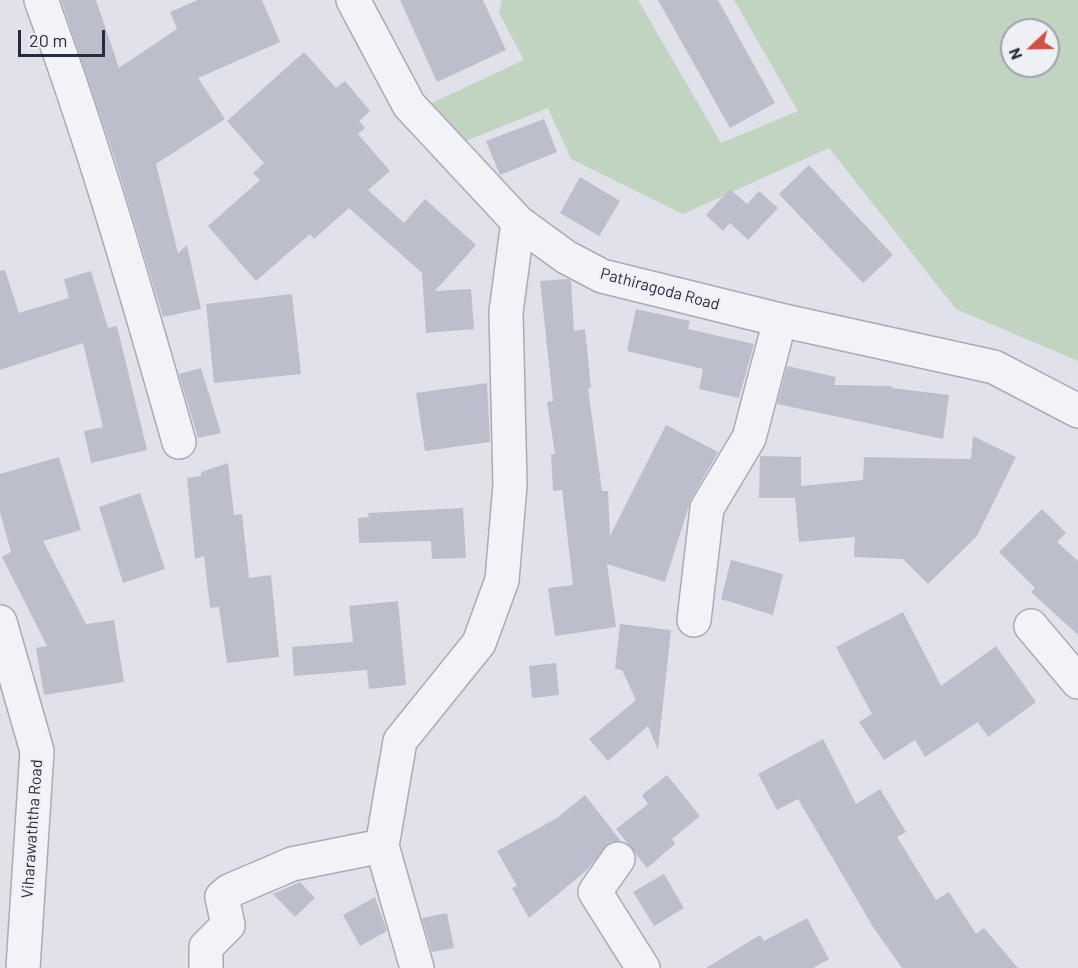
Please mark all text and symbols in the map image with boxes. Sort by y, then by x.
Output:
scale bar [21,18,108,56]
north arrow [1000,18,1060,78]
text: 20 m [29,29,67,51]
text: N [1004,46,1026,63]
street label: Pathiragoda Road [598,264,722,314]
street label: Viharawaththa Road [18,759,46,899]

